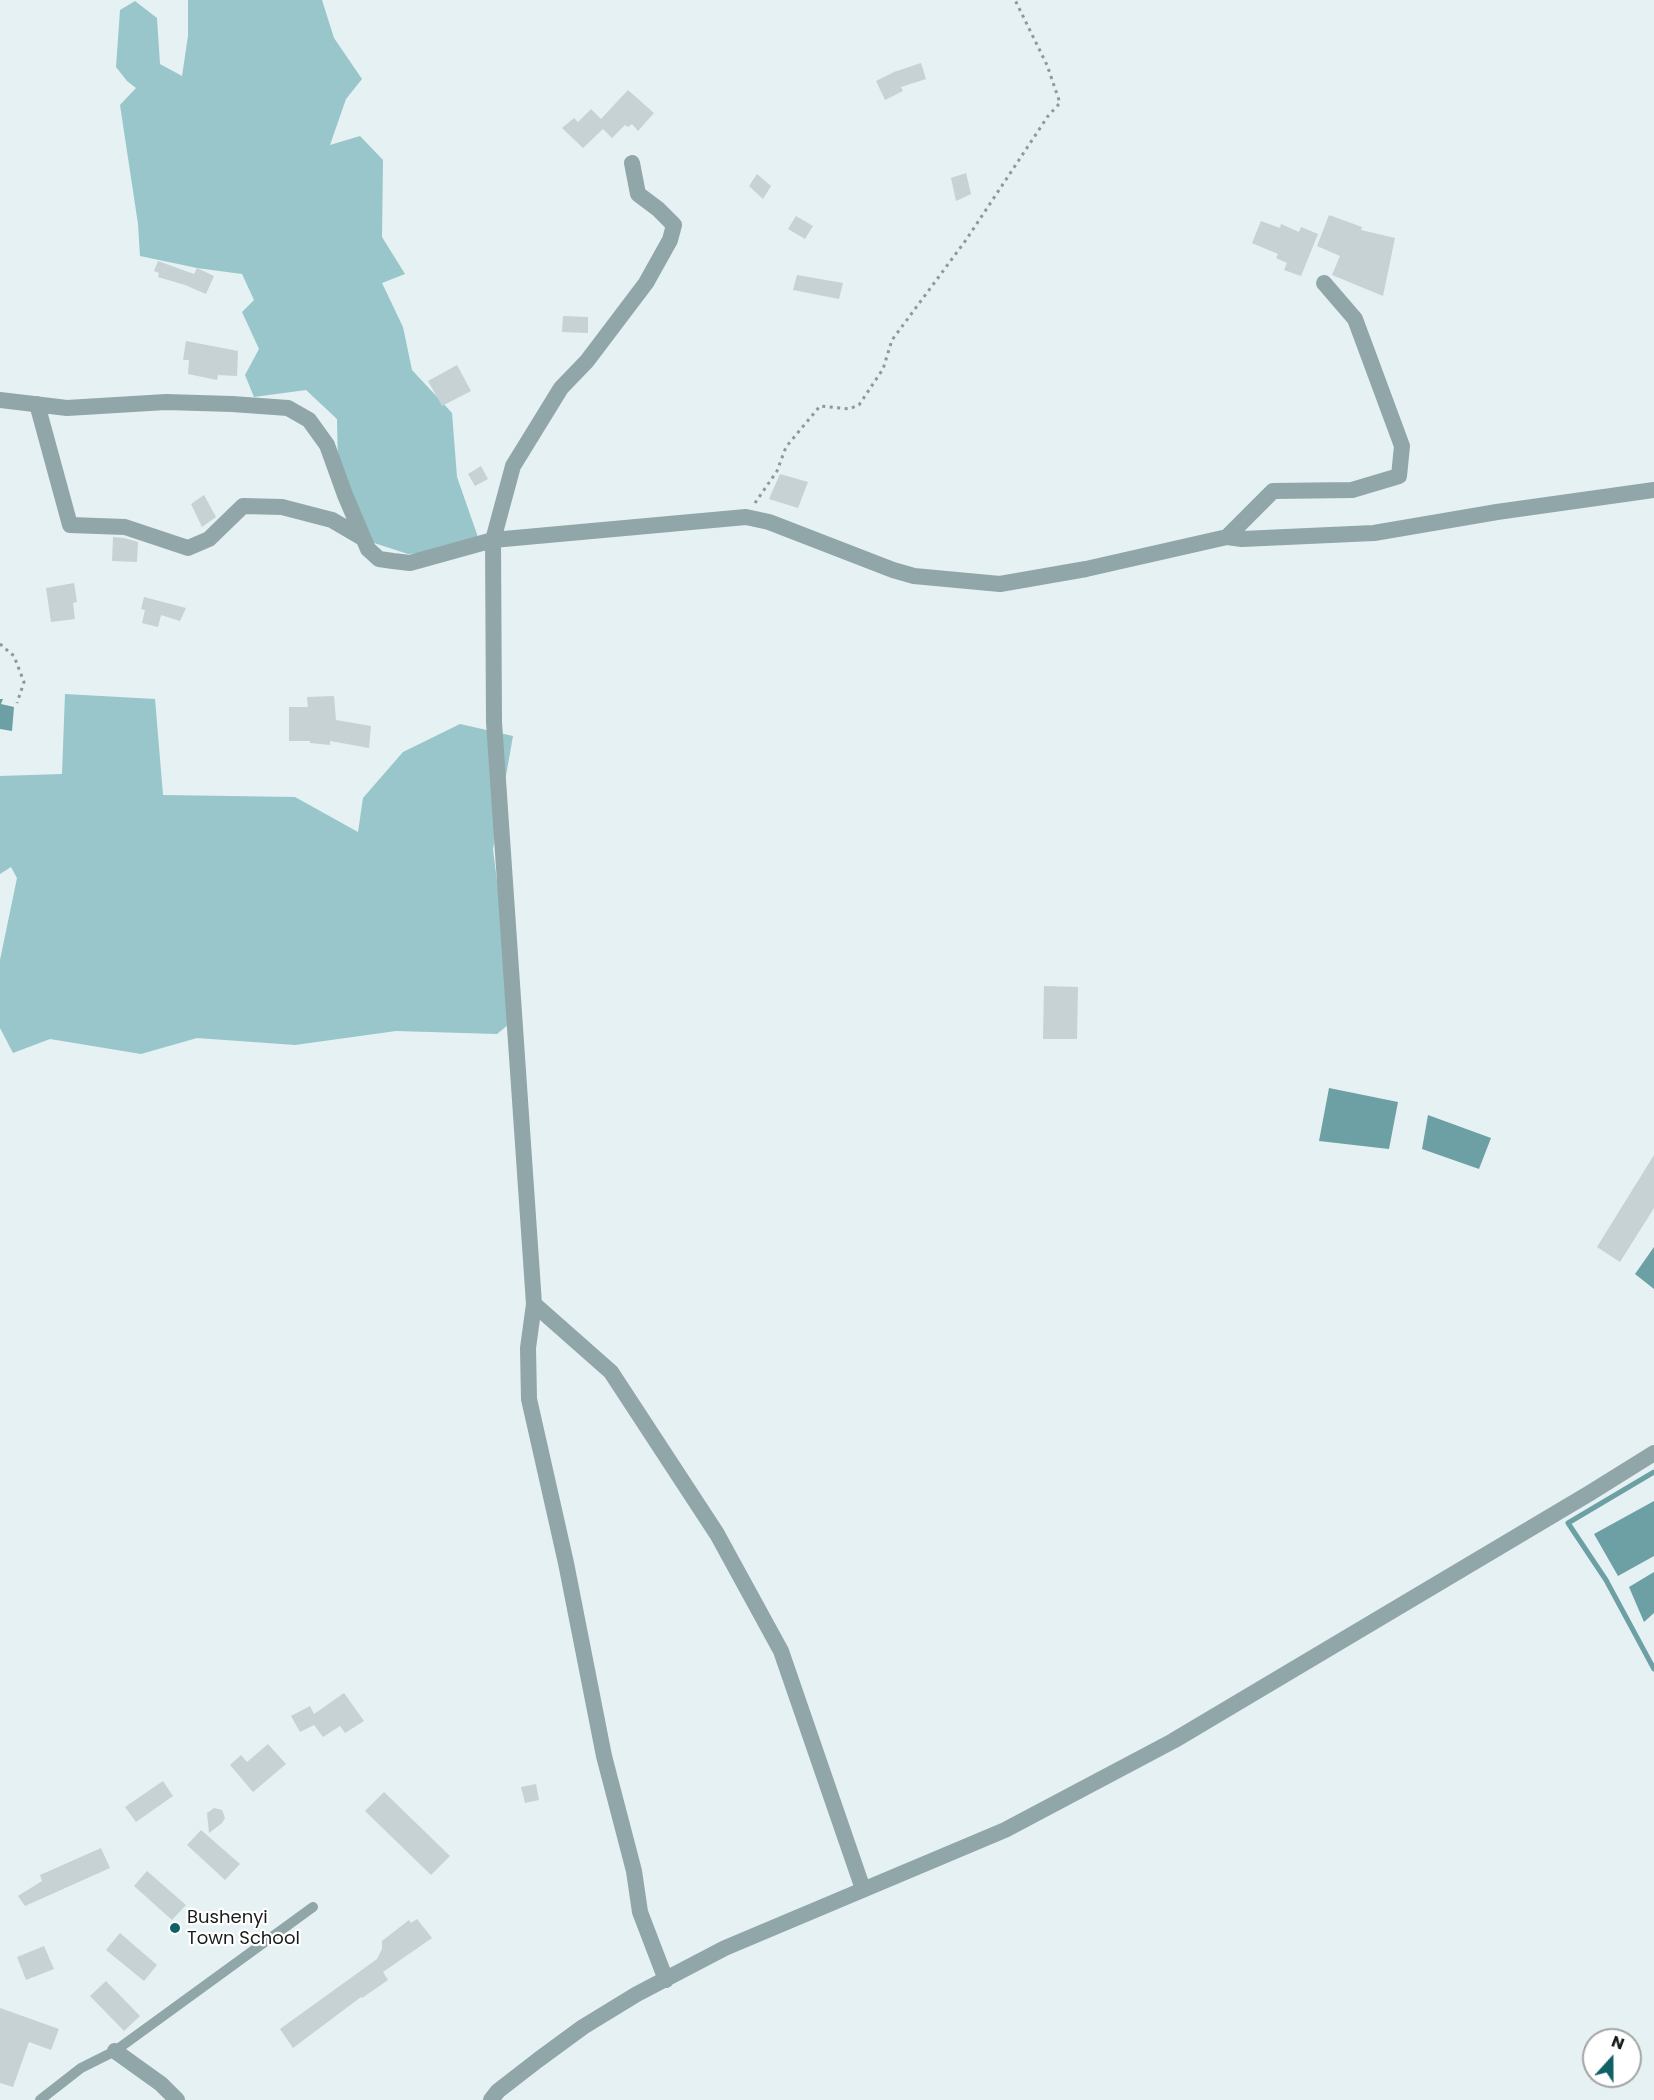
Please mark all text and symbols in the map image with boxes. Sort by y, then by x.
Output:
place label: Bushenyi Town School [187,1907,300,1950]
marker: Bushenyi Town School [168,1921,182,1935]
north arrow [1582,2028,1642,2088]
text: N [1608,2030,1628,2055]

